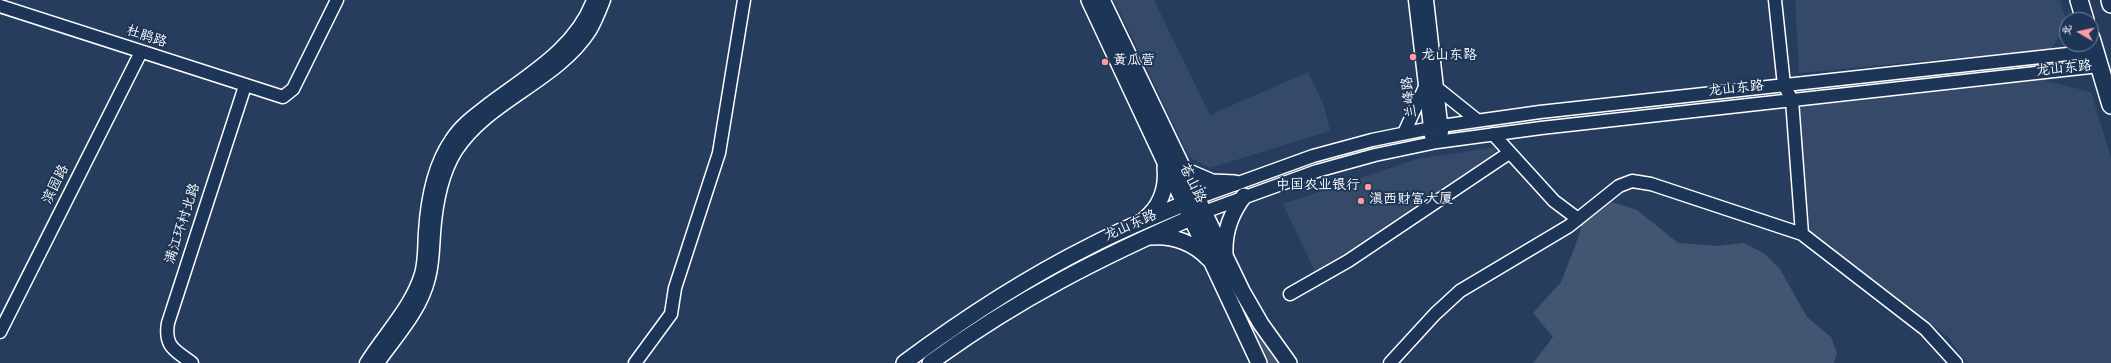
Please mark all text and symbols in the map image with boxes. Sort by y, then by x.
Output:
north arrow [2059,12,2099,52]
street label: 杜鹃路 [123,24,169,52]
text: 北 [2061,24,2075,37]
place label: 龙山东路 [1421,49,1477,65]
marker: 龙山东路 [1408,52,1418,62]
place label: 黄瓜营 [1113,54,1155,70]
marker: 黄瓜营 [1100,57,1110,67]
street label: 龙山东路 [2035,59,2093,81]
street label: 兰峰路 [1400,75,1422,119]
street label: 龙山东路 [1707,79,1765,101]
street label: 苍山路 [1174,161,1208,207]
street label: 滨园路 [40,162,74,208]
place label: 中国农业银行 [1276,179,1360,195]
street label: 满江环村北路 [163,181,205,267]
marker: 中国农业银行 [1363,182,1373,192]
place label: 滇西财富大厦 [1369,193,1453,209]
marker: 滇西财富大厦 [1356,196,1366,206]
street label: 龙山东路 [1102,208,1160,246]

